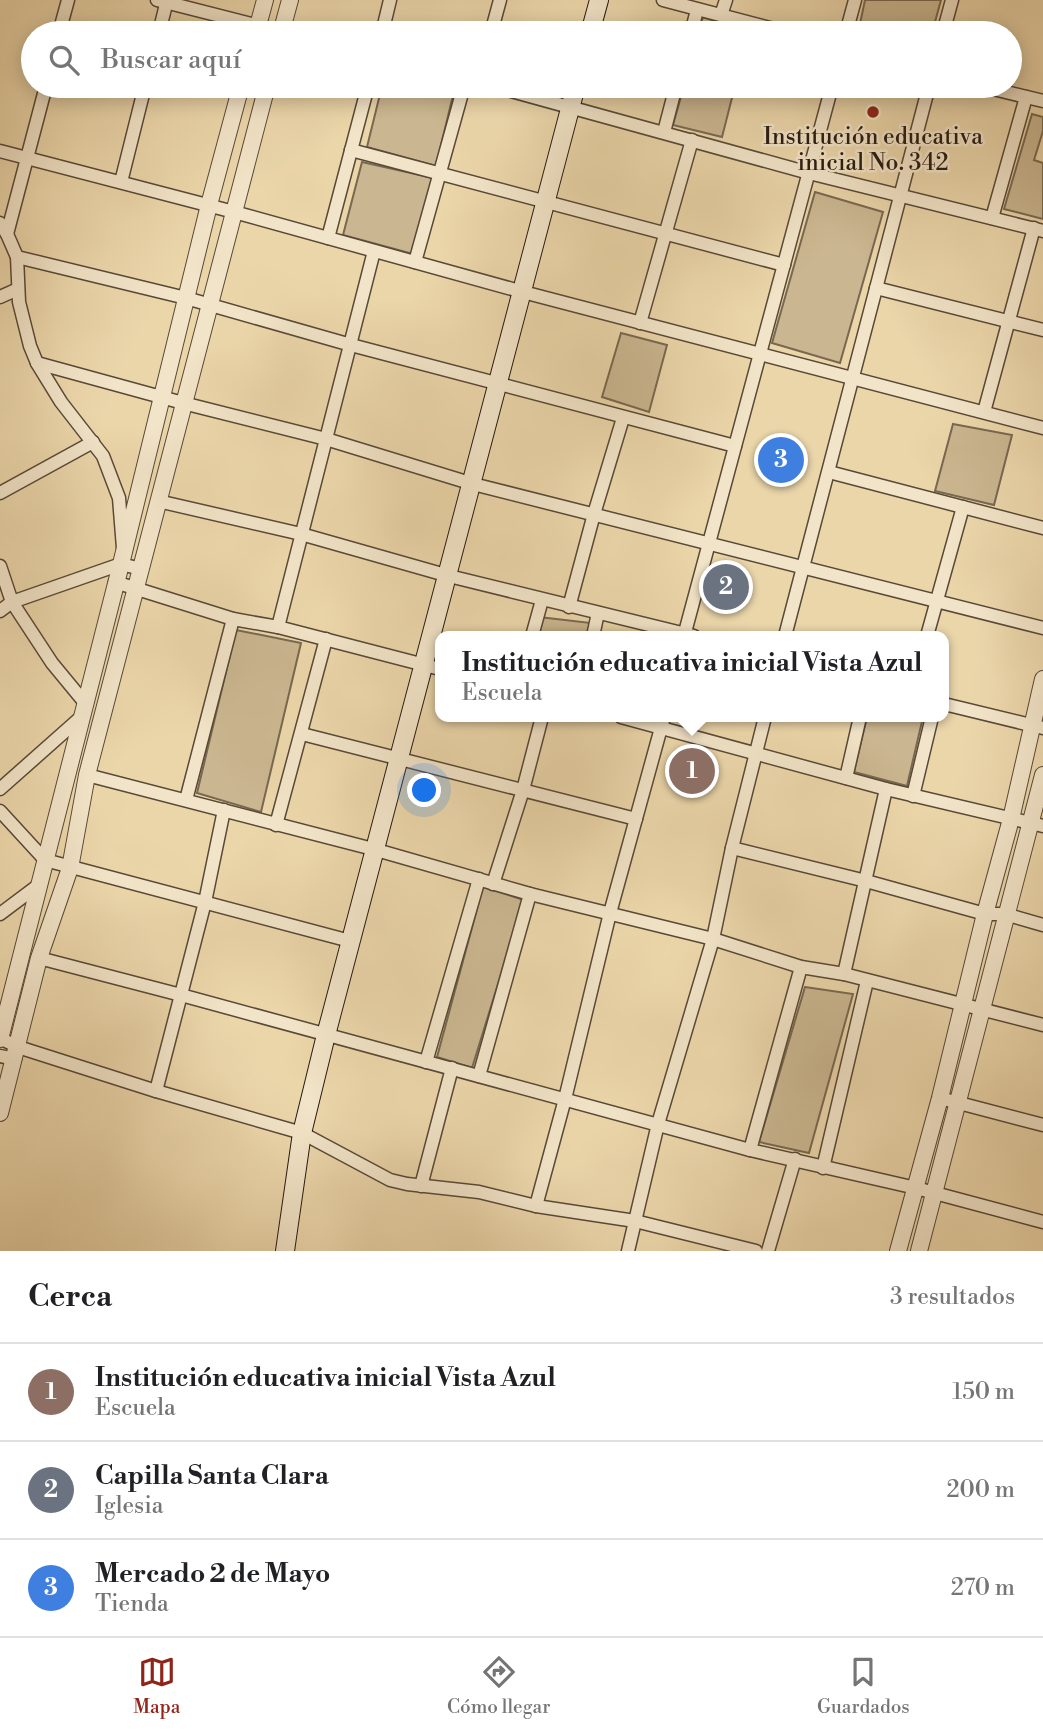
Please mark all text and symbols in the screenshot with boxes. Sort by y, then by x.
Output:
search box [21,21,1022,98]
icon: search [45,41,83,79]
text: Buscar aquí [101,44,241,76]
marker: Institución educativa inicial No. 342 [865,104,881,120]
place label: Institución educativa inicial No. 342 [763,123,983,177]
pin: 3 [758,434,804,486]
pin: 2 [703,561,749,613]
popup [435,631,949,722]
text: Institución educativa inicial Vista Azul [462,647,922,679]
text: Escuela [462,679,542,707]
pin: 1 [669,745,715,797]
your location [407,773,441,807]
text: Cerca [28,1278,112,1316]
text: 3 resultados [890,1283,1015,1311]
text: Institución educativa inicial Vista Azul [95,1362,556,1394]
text: 1 [45,1378,57,1406]
text: 150 m [952,1378,1015,1406]
text: Escuela [95,1394,176,1422]
text: Capilla Santa Clara [95,1460,329,1492]
text: 2 [44,1476,58,1504]
text: 200 m [947,1476,1015,1504]
text: Iglesia [95,1492,163,1520]
text: Mercado 2 de Mayo [95,1558,330,1590]
text: 3 [44,1574,58,1602]
text: 270 m [951,1574,1015,1602]
text: Tienda [95,1590,169,1618]
tab: Mapa [133,1653,180,1719]
tab: Cómo llegar [447,1653,550,1719]
tab: Guardados [817,1653,910,1719]

